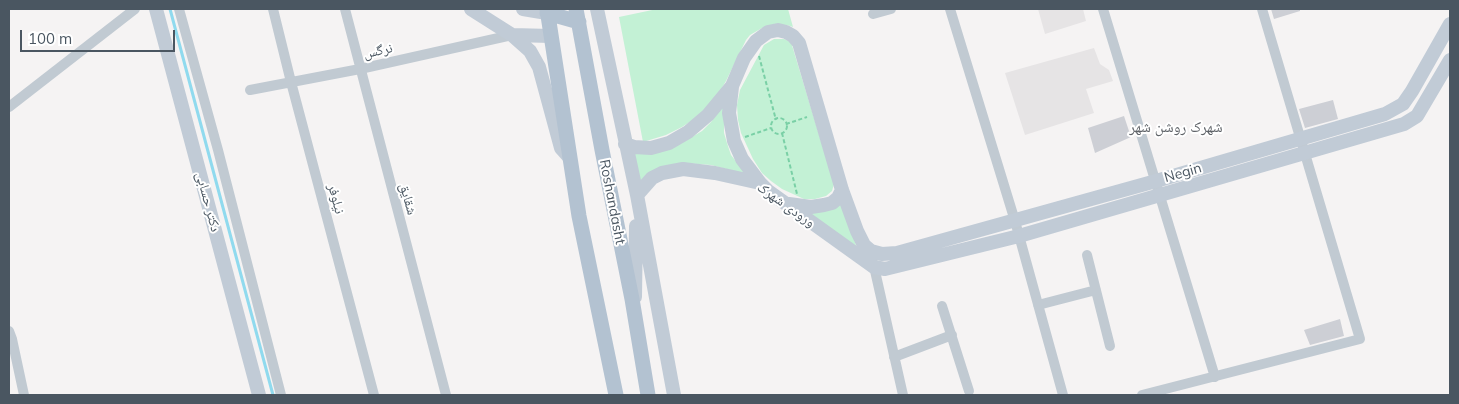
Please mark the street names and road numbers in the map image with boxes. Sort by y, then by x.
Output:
street label: نرگس [362,40,394,62]
street label: Roshandasht [596,158,628,246]
street label: Negin [1162,160,1204,186]
street label: دکتر حسابی [192,170,224,234]
street label: ورودی شهرک [754,179,818,231]
street label: شقایق [396,181,420,217]
street label: نیلوفر [324,182,348,216]

